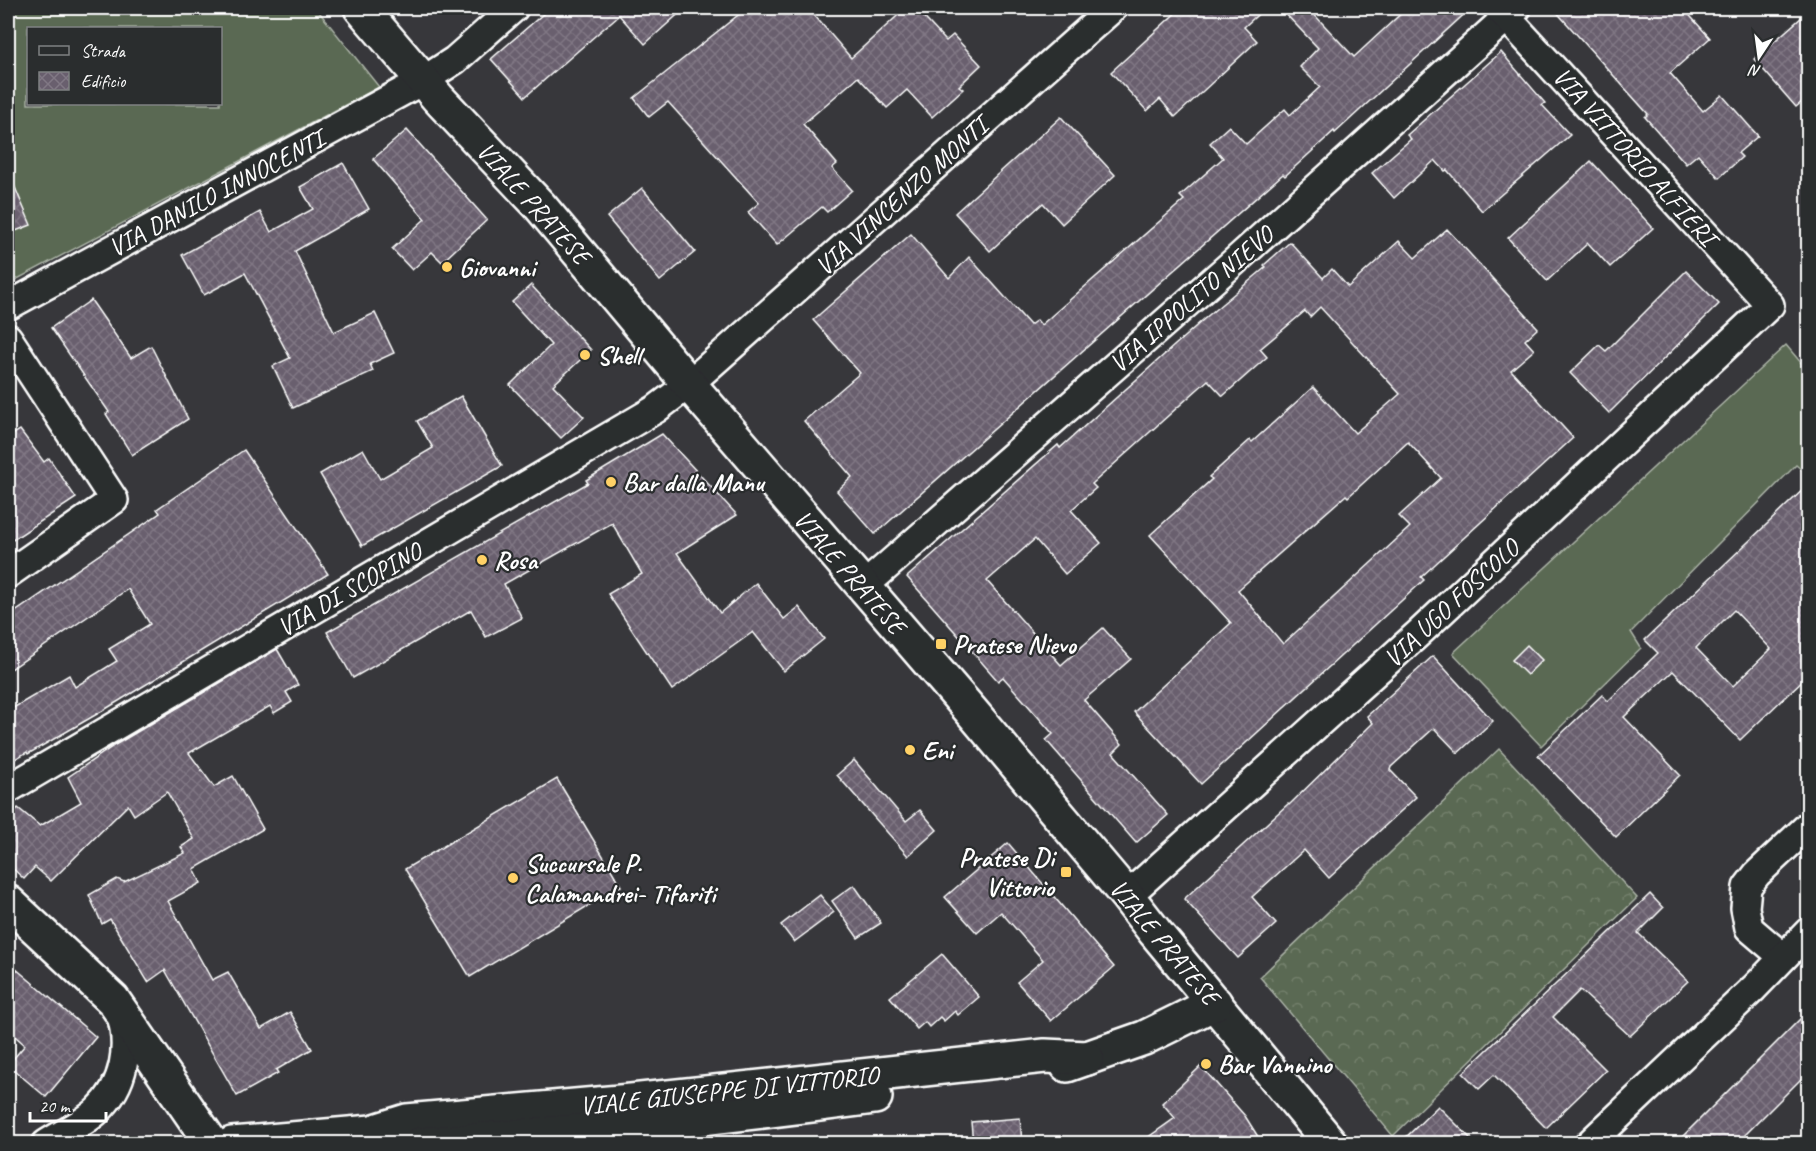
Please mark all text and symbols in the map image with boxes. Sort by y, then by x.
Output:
legend [27,27,222,105]
north arrow [1729,27,1789,87]
text: Strada [81,40,126,62]
text: N [1746,59,1763,81]
street label: VIA VITTORIO ALFIERI [1546,60,1727,257]
text: Edificio [81,70,127,92]
street label: VIA VINCENZO MONTI [808,106,999,283]
street label: VIA DANILO INNOCENTI [103,120,335,264]
street label: VIALE PRATESE [470,135,600,275]
street label: VIA IPPOLITO NIEVO [1102,217,1283,380]
place label: Giovanni [459,251,539,284]
marker: Giovanni [440,260,454,274]
place label: Shell [597,339,646,372]
marker: Shell [578,348,592,362]
place label: Bar dalla Manu [623,466,766,499]
marker: Bar dalla Manu [604,475,618,489]
street label: VIALE PRATESE [786,503,915,644]
street label: VIA UGO FOSCOLO [1377,530,1528,675]
street label: VIA DI SCOPINO [271,533,430,644]
place label: Rosa [494,544,539,577]
marker: Rosa [475,553,489,567]
place label: Pratese Nievo [953,628,1077,661]
marker: Pratese Nievo [934,637,948,651]
place label: Eni [922,734,957,767]
marker: Eni [903,743,917,757]
place label: Pratese Di Vittorio [959,841,1058,904]
place label: Succursale P. Calamandrei- Tifariti [525,847,719,910]
marker: Pratese Di Vittorio [1059,865,1073,879]
marker: Succursale P. Calamandrei- Tifariti [506,871,520,885]
street label: VIALE PRATESE [1102,873,1229,1015]
place label: Bar Vannino [1218,1048,1333,1081]
marker: Bar Vannino [1199,1057,1213,1071]
street label: VIALE GIUSEPPE DI VITTORIO [578,1058,883,1123]
scale bar [30,1085,106,1123]
text: 20 m [39,1095,72,1117]

